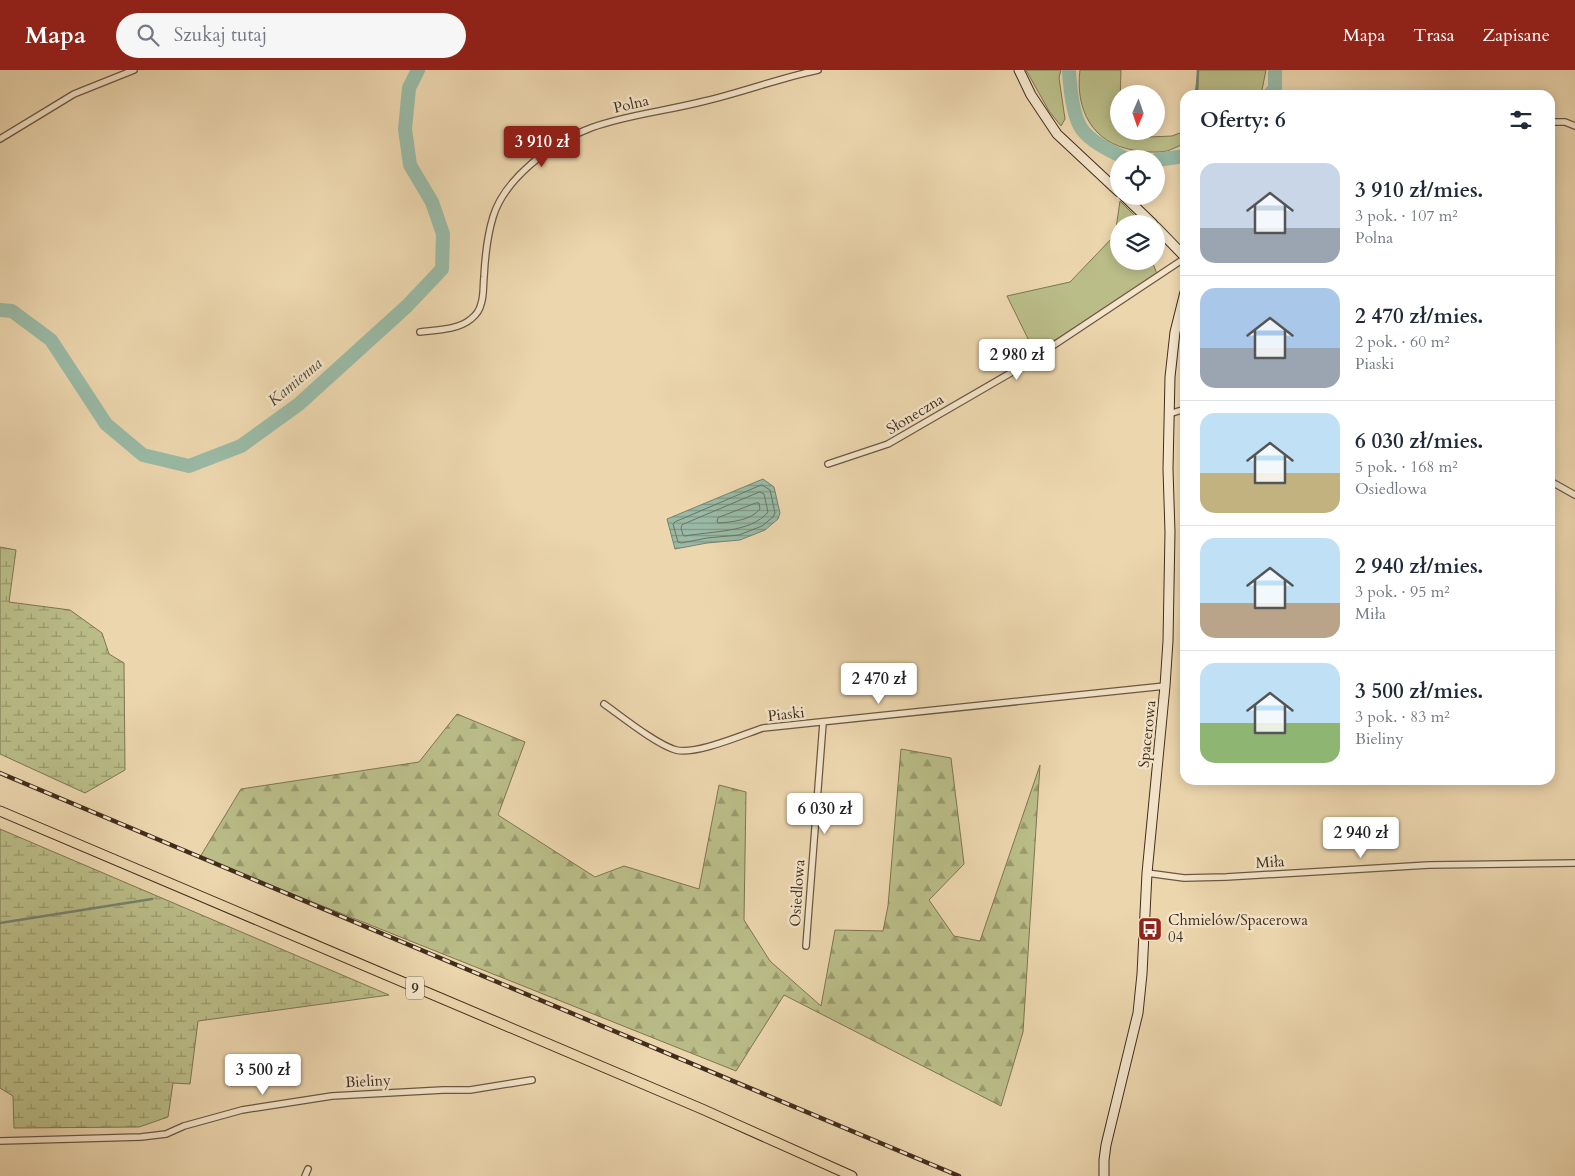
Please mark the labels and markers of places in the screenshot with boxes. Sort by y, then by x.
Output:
pin: 3 910 zł [490,126,594,168]
pin: 2 980 zł [965,338,1069,381]
pin: 2 470 zł [827,662,931,705]
pin: 6 030 zł [773,792,877,835]
pin: 2 940 zł [1309,816,1413,859]
place label: Chmielów/Spacerowa 04 [1168,910,1308,947]
bus stop icon: Chmielów/Spacerowa 04 [1137,916,1163,942]
pin: 3 500 zł [211,1054,315,1096]

